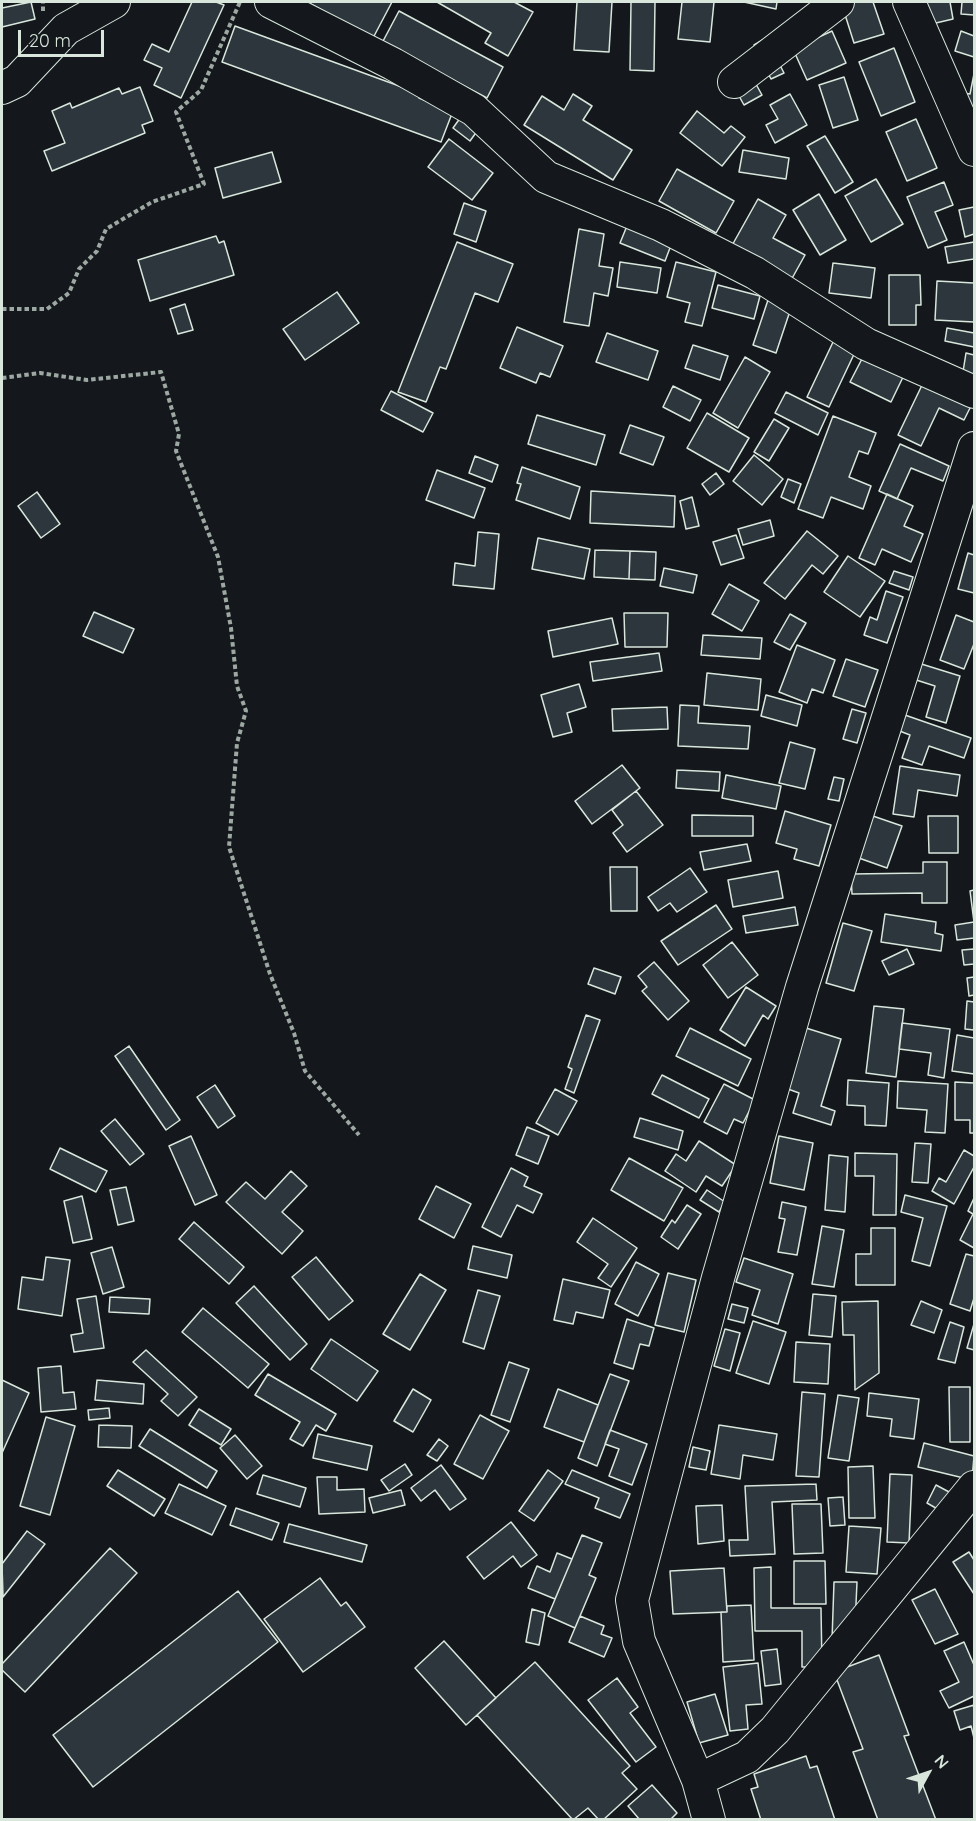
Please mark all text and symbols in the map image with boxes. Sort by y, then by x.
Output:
scale bar [21,18,106,56]
text: 20 m [29,29,71,52]
north arrow [898,1743,958,1803]
text: N [930,1750,953,1772]

